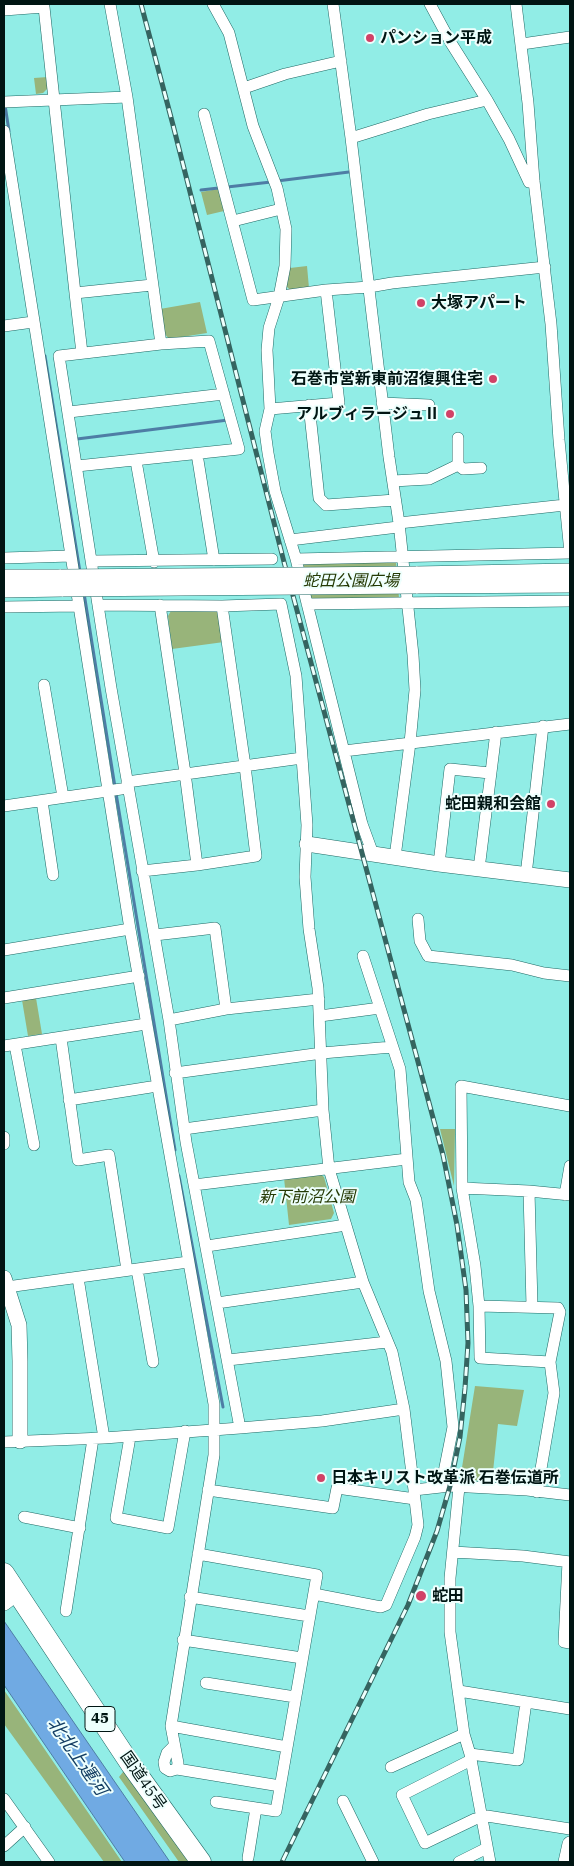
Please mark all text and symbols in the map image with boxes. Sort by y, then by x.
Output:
place label: パンション平成 [380,28,492,48]
marker: パンション平成 [364,32,376,44]
place label: 大塚アパート [431,293,527,313]
marker: 大塚アパート [415,297,427,309]
place label: 石巻市営新東前沼復興住宅 [291,369,483,389]
marker: 石巻市営新東前沼復興住宅 [487,373,499,385]
place label: アルブィラージュⅡ [296,404,440,424]
marker: アルブィラージュⅡ [444,408,456,420]
park label: 蛇田公園広場 [303,571,399,591]
place label: 蛇田親和会館 [445,794,541,814]
marker: 蛇田親和会館 [545,798,557,810]
park label: 新下前沼公園 [259,1187,355,1207]
place label: 日本キリスト改革派 石巻伝道所 [331,1468,559,1488]
marker: 日本キリスト改革派 石巻伝道所 [315,1472,327,1484]
place label: 蛇田 [432,1586,464,1606]
marker: 蛇田 [414,1589,428,1603]
road number: 45 [85,1706,115,1732]
water label: 北北上運河 [42,1714,112,1800]
street label: 国道45号 [116,1748,170,1814]

